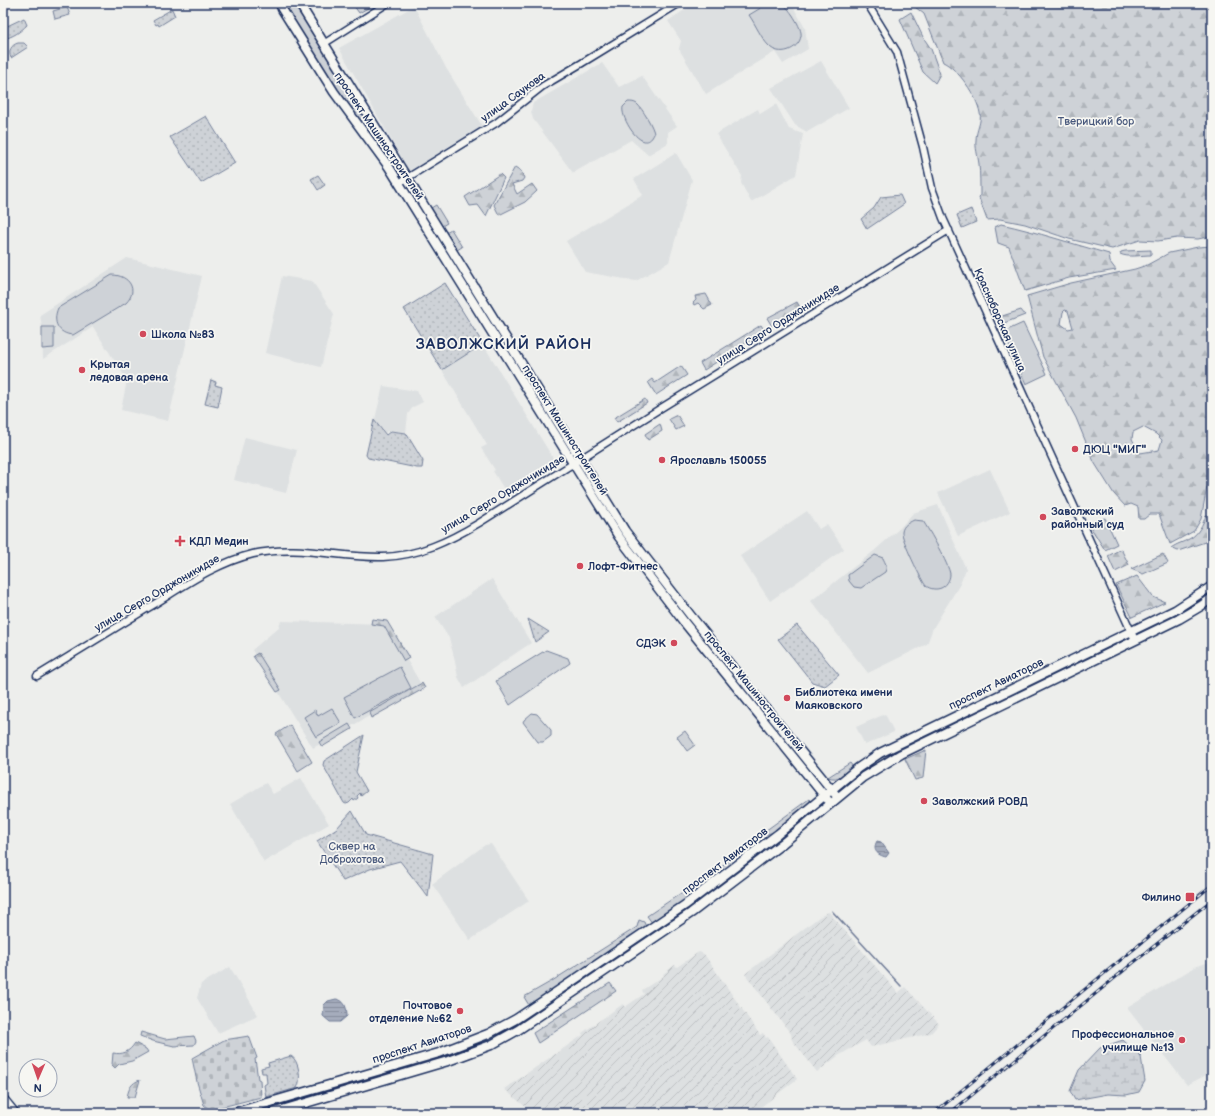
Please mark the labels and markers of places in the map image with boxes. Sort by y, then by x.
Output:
place label: Школа №83 [151,328,215,341]
marker: Школа №83 [138,329,148,339]
place label: Крытая ледовая арена [89,358,169,384]
marker: Крытая ледовая арена [77,365,87,375]
place label: ДЮЦ "МИГ" [1083,443,1146,456]
marker: ДЮЦ "МИГ" [1070,444,1080,454]
place label: Ярославль 150055 [670,454,767,467]
marker: Ярославль 150055 [657,455,667,465]
place label: Заволжский районный суд [1051,505,1124,531]
marker: Заволжский районный суд [1038,512,1048,522]
marker: КДЛ Медин [174,535,186,547]
place label: КДЛ Медин [189,535,249,548]
place label: Лофт-Фитнес [587,560,658,573]
marker: Лофт-Фитнес [575,561,585,571]
place label: СДЭК [636,637,667,650]
marker: СДЭК [669,638,679,648]
place label: Библиотека имени Маяковского [795,686,892,712]
marker: Библиотека имени Маяковского [782,693,792,703]
place label: Заволжский РОВД [932,795,1028,808]
marker: Заволжский РОВД [919,796,929,806]
place label: Филино [1142,891,1181,904]
marker: Филино [1184,891,1196,903]
place label: Почтовое отделение №62 [369,999,452,1025]
marker: Почтовое отделение №62 [455,1006,465,1016]
place label: Профессиональное училище №13 [1071,1028,1175,1054]
marker: Профессиональное училище №13 [1177,1035,1187,1045]

